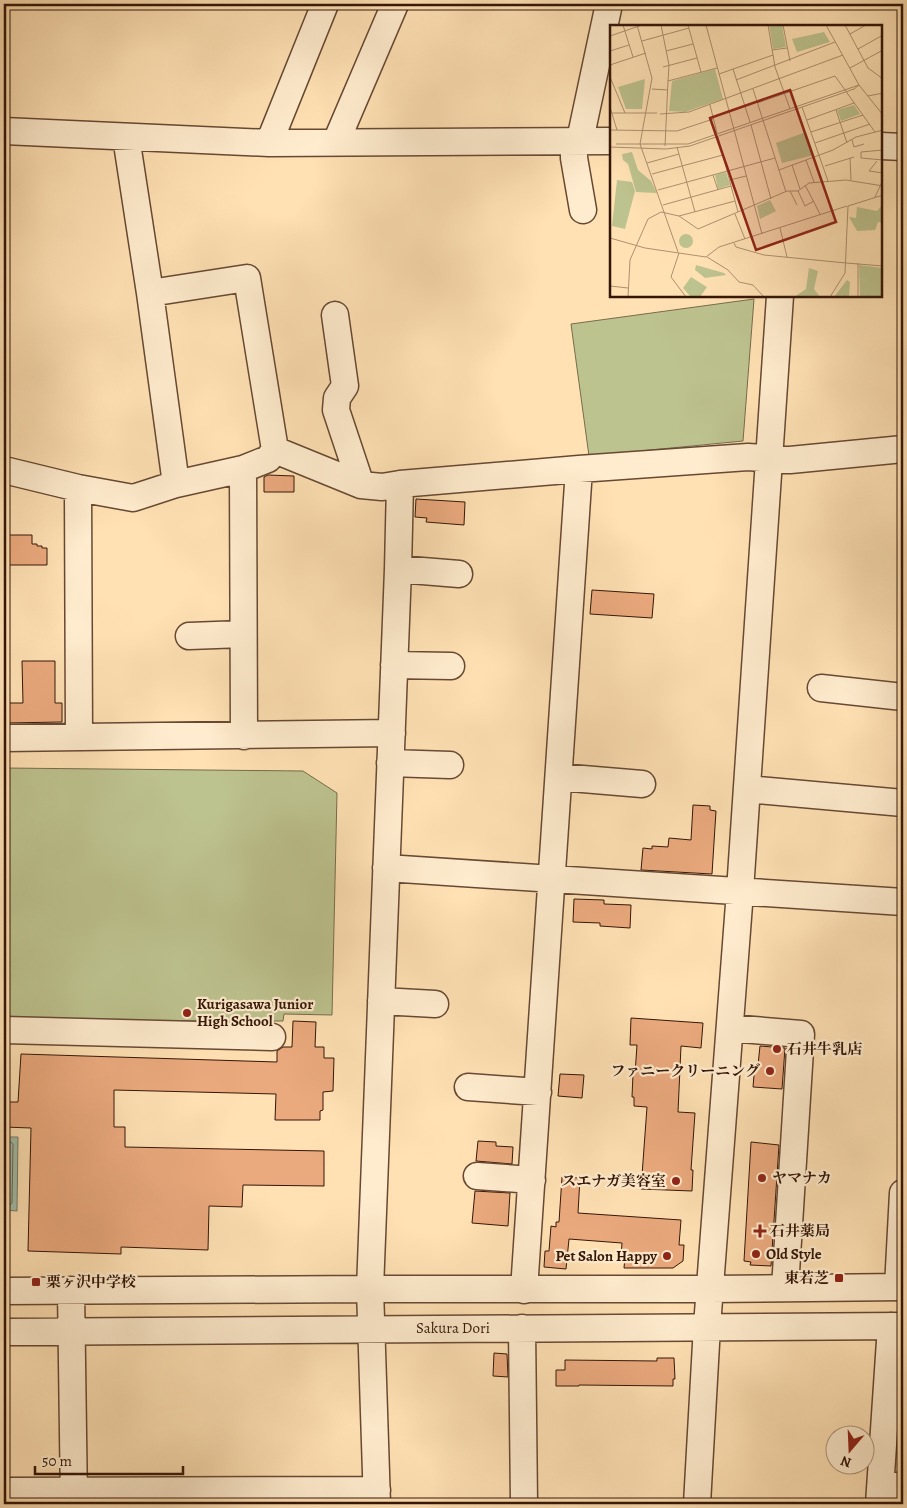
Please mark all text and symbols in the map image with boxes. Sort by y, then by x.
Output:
inset map [610,25,882,298]
place label: Kurigasawa Junior High School [197,994,313,1031]
marker: Kurigasawa Junior High School [181,1007,193,1019]
place label: 石井牛乳店 [787,1039,862,1059]
marker: 石井牛乳店 [771,1043,783,1055]
place label: ファニークリーニング [611,1061,760,1081]
marker: ファニークリーニング [764,1065,776,1077]
place label: ヤマナカ [772,1168,832,1188]
place label: スエナガ美容室 [561,1171,666,1191]
marker: ヤマナカ [756,1172,768,1184]
marker: スエナガ美容室 [670,1175,682,1187]
place label: 石井薬局 [770,1221,830,1241]
marker: 石井薬局 [754,1225,766,1237]
place label: Old Style [766,1244,822,1264]
place label: Pet Salon Happy [555,1246,658,1266]
marker: Old Style [750,1248,762,1260]
marker: Pet Salon Happy [661,1250,673,1262]
place label: 東若芝 [784,1268,829,1288]
place label: 栗ヶ沢中学校 [46,1272,136,1292]
marker: 東若芝 [833,1272,845,1284]
marker: 栗ヶ沢中学校 [30,1276,42,1288]
street label: Sakura Dori [416,1318,490,1338]
north arrow [824,1426,874,1476]
scale bar [35,1443,182,1475]
text: 50 m [42,1451,72,1471]
text: N [838,1451,854,1472]

